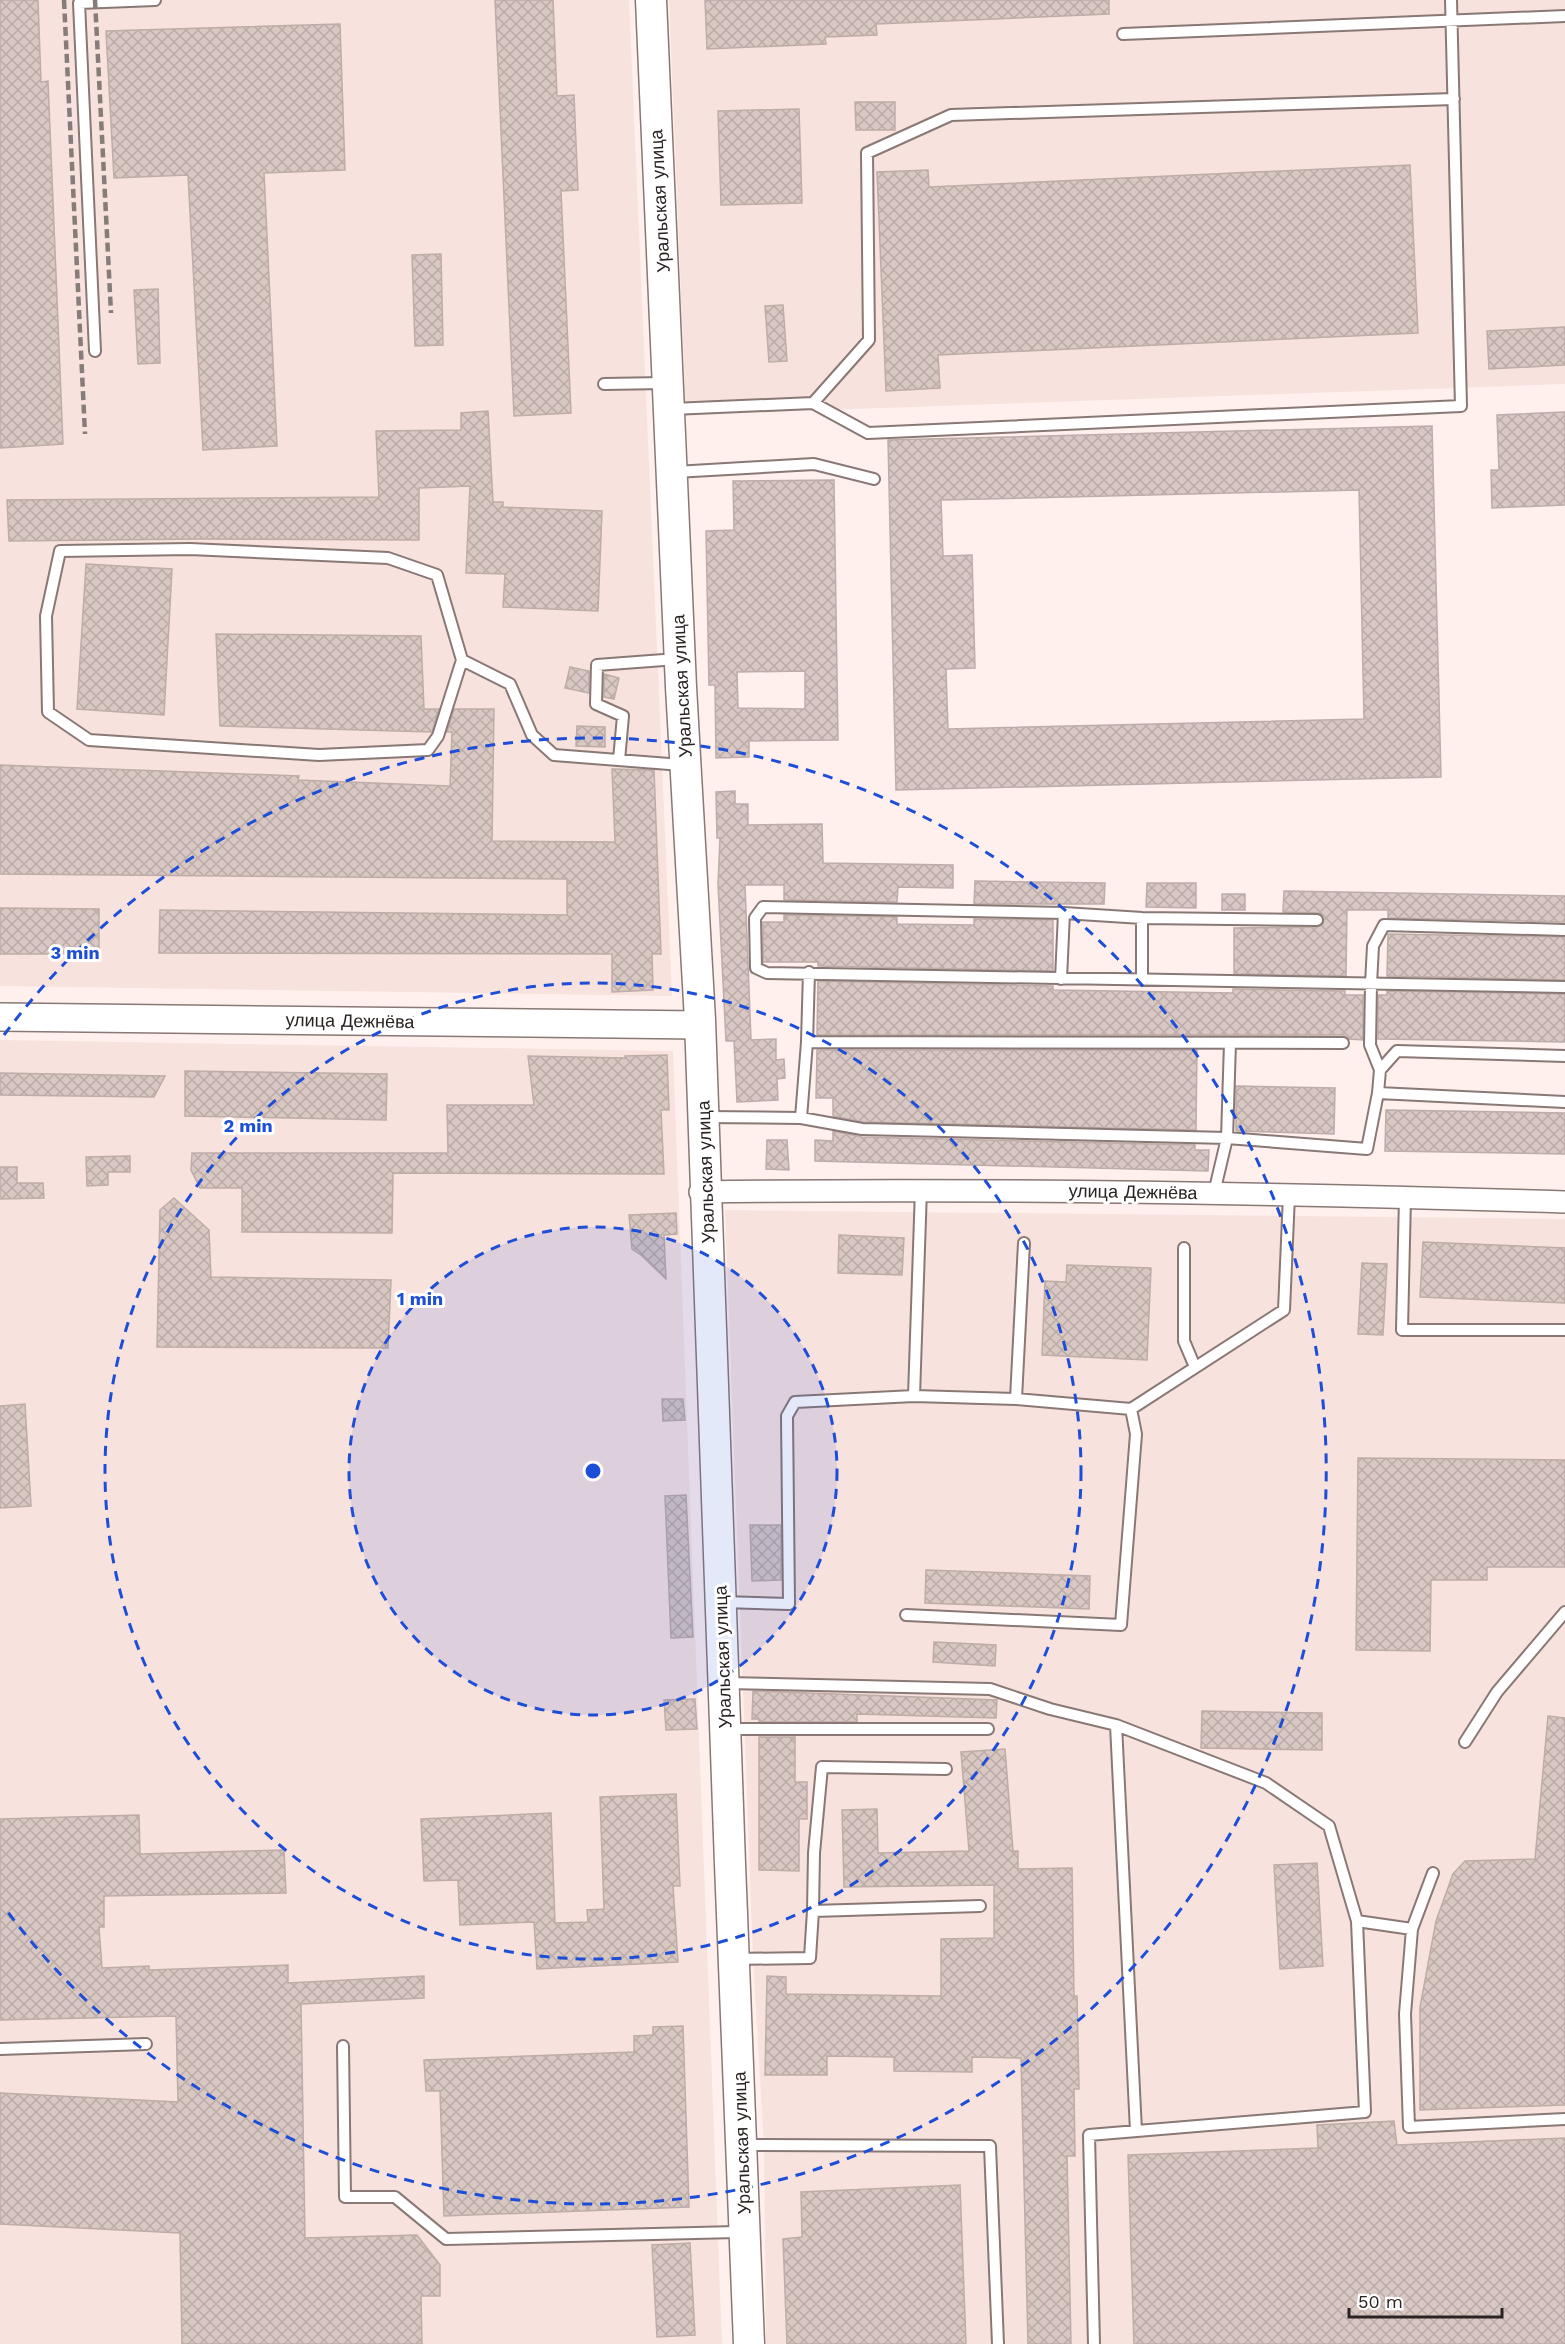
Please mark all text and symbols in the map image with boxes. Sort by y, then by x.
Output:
street label: Уральская улица [645,128,674,273]
street label: Уральская улица [667,613,696,758]
text: 3 min [50,942,100,963]
street label: улица Дежнёва [285,1009,416,1032]
street label: Уральская улица [692,1099,718,1244]
text: 2 min [223,1115,273,1136]
street label: улица Дежнёва [1068,1180,1199,1203]
text: 1 min [397,1288,443,1309]
centre of rings [583,1461,603,1481]
street label: Уральская улица [709,1584,735,1729]
street label: Уральская улица [728,2070,754,2215]
scale bar [1349,2281,1502,2319]
text: 50 m [1358,2291,1403,2312]

